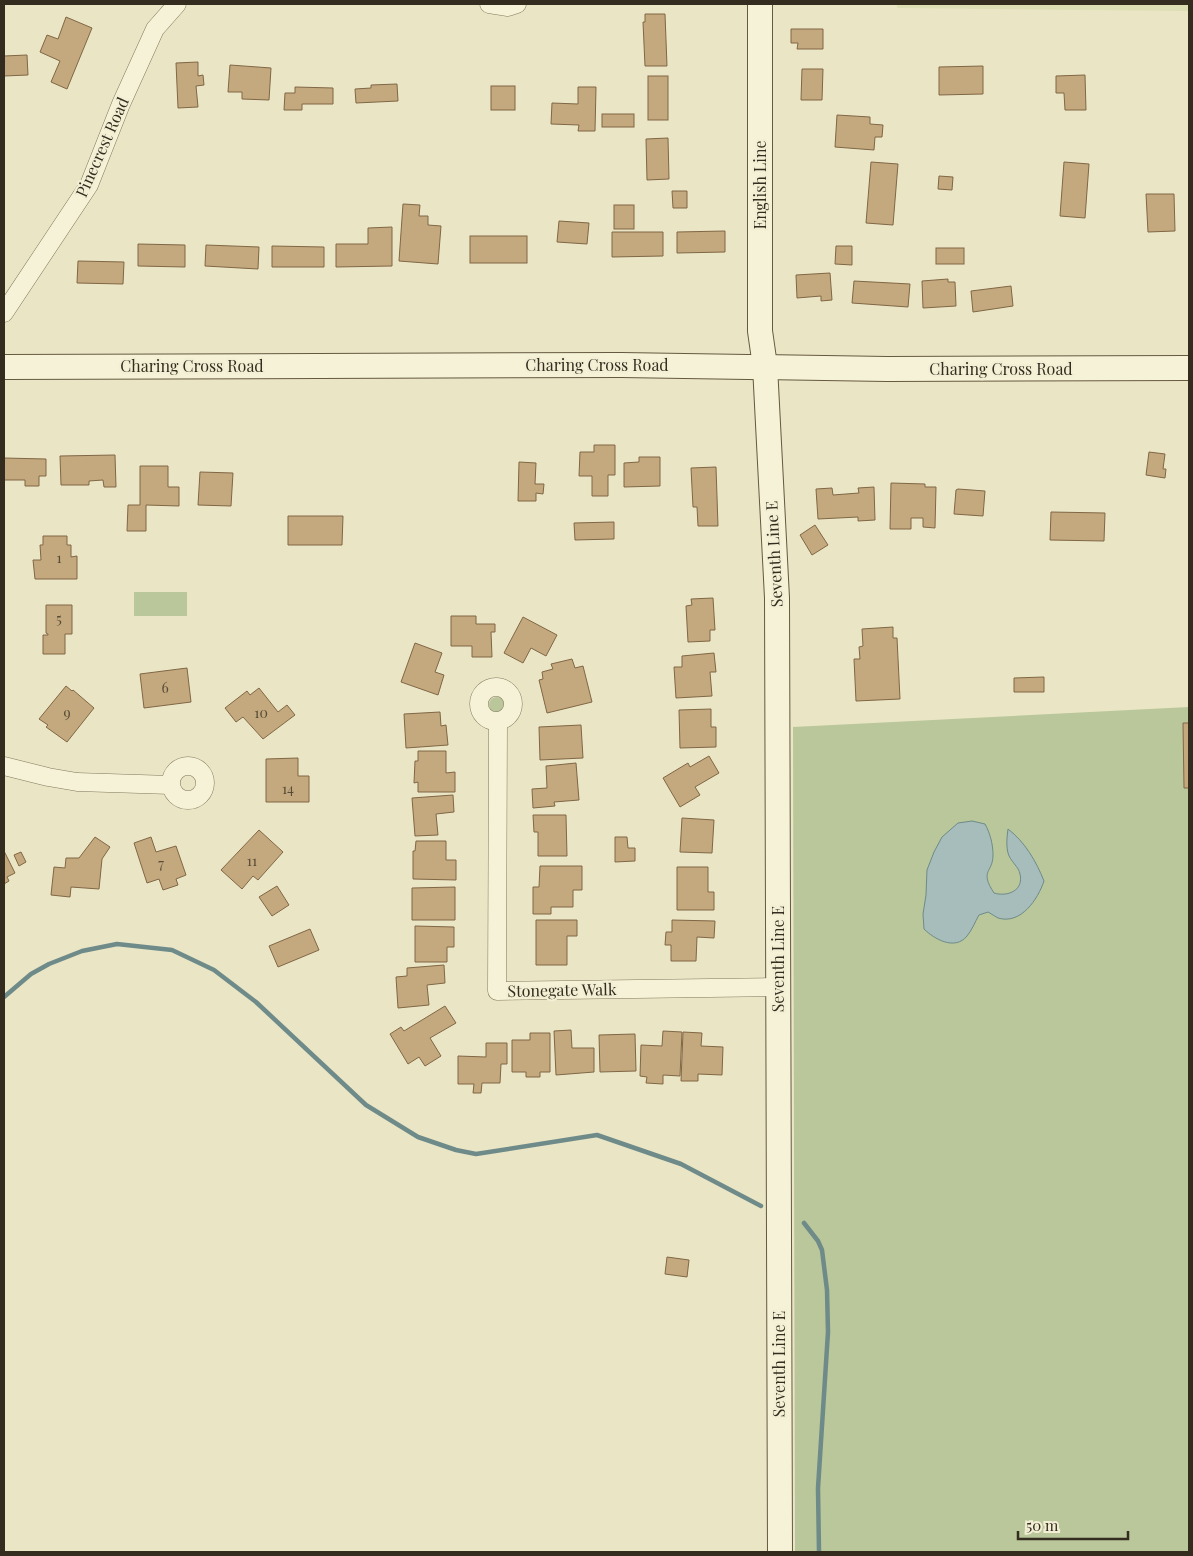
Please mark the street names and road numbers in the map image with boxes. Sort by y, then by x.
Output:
street label: Pinecrest Road [70,94,133,200]
street label: English Line [749,140,770,230]
street label: Charing Cross Road [525,354,669,375]
street label: Charing Cross Road [120,355,264,376]
street label: Charing Cross Road [929,358,1073,379]
street label: Seventh Line E [760,500,787,608]
street label: Seventh Line E [767,906,788,1012]
street label: Stonegate Walk [507,978,617,1001]
street label: Seventh Line E [768,1311,789,1417]

